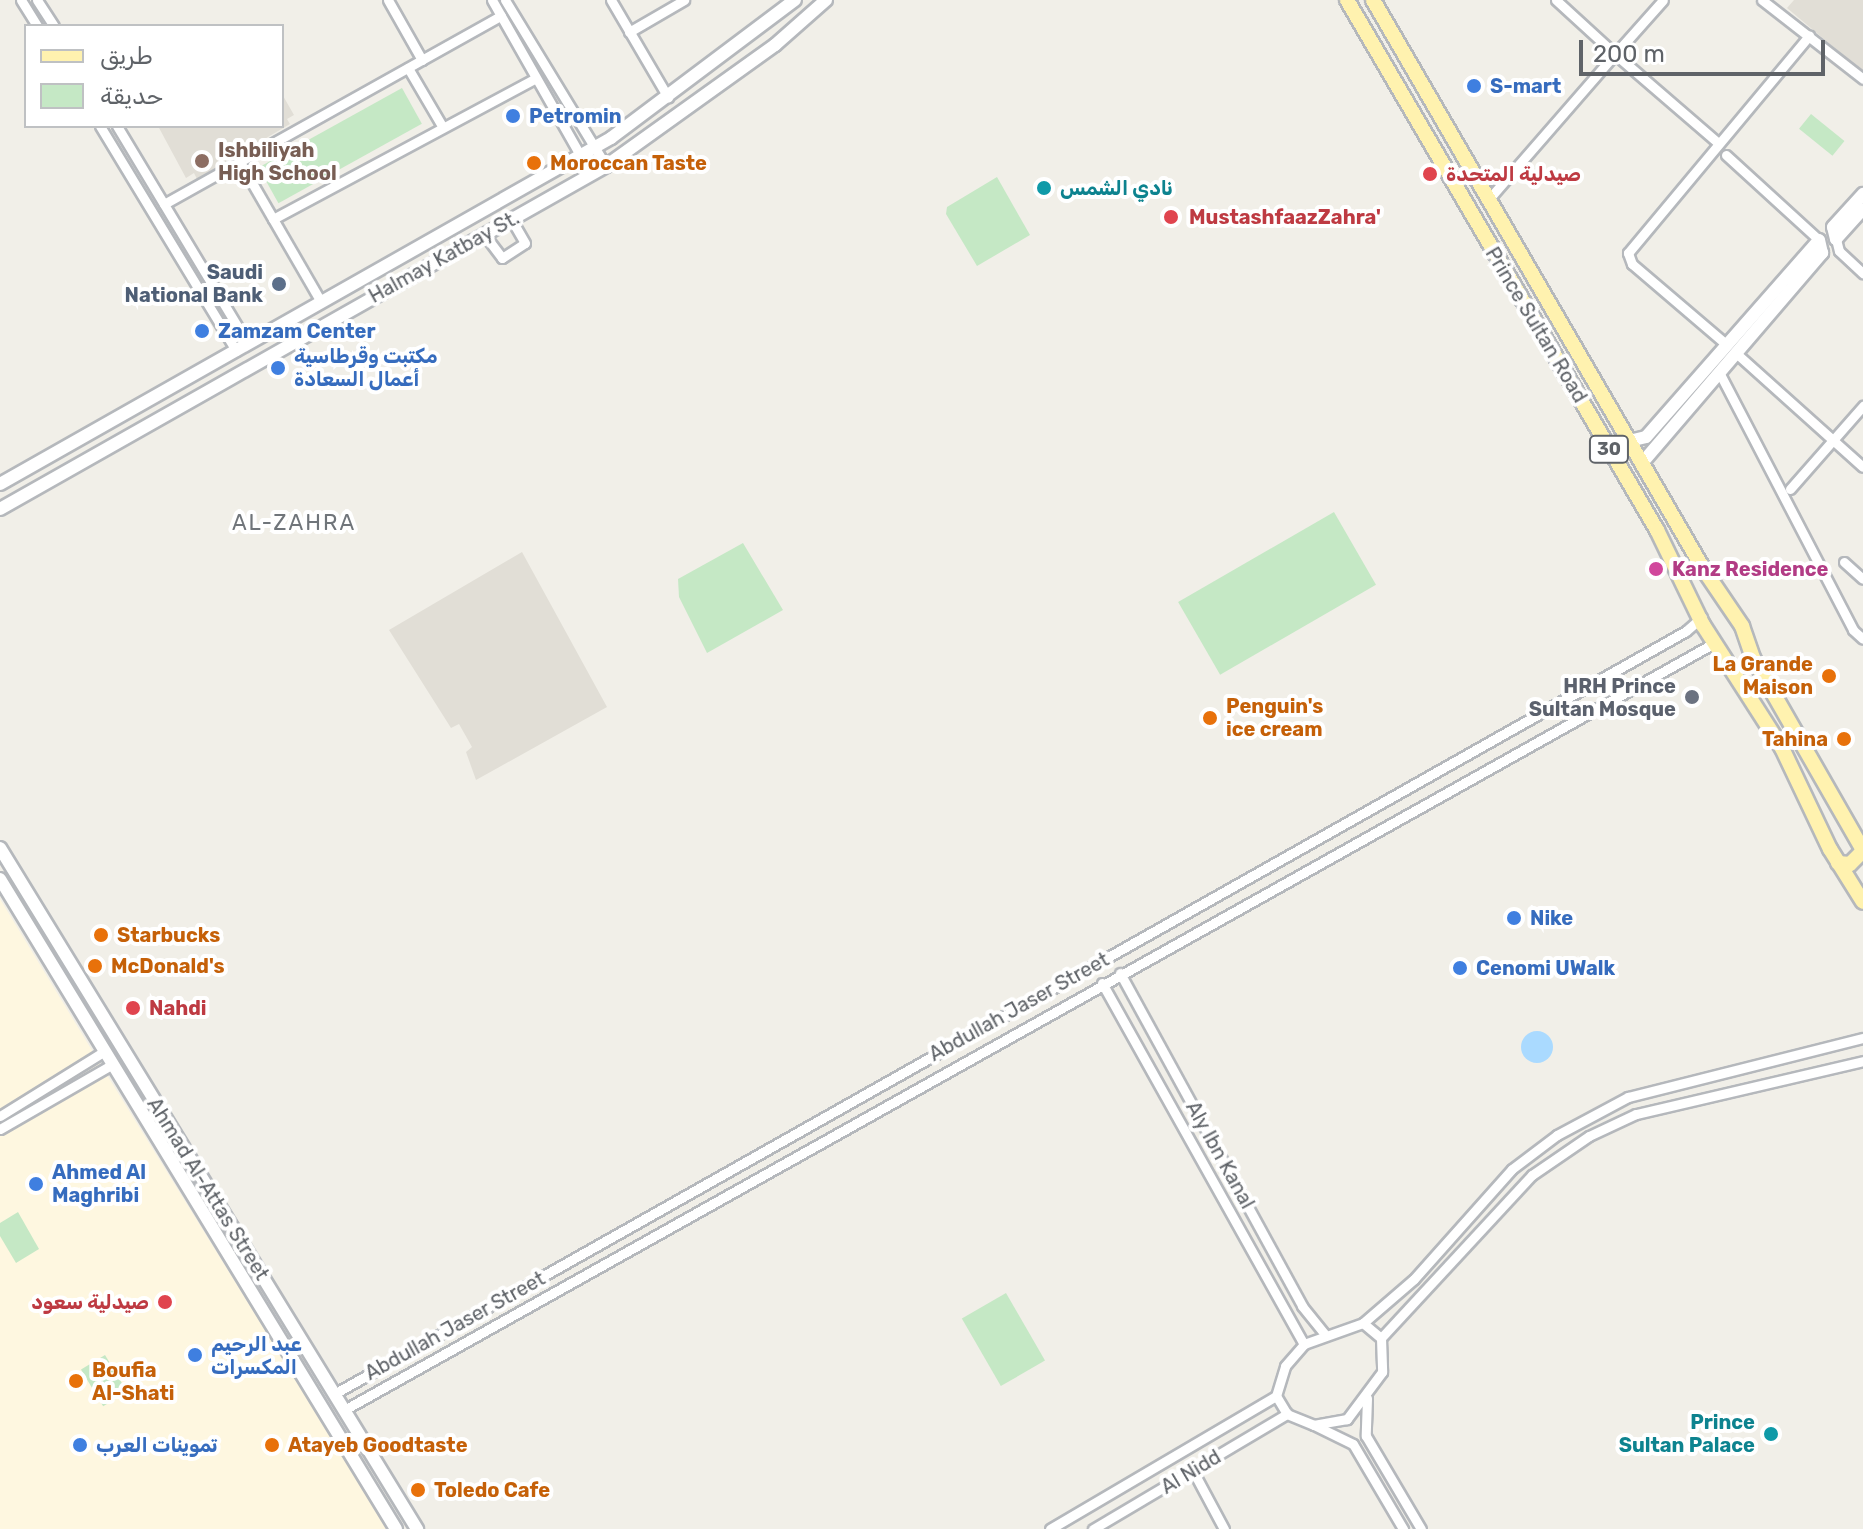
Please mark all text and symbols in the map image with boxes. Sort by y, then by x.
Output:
legend [24,24,284,128]
scale bar [1583,24,1829,74]
text: 200 m [1593,40,1665,68]
text: طريق [100,42,153,70]
place label: S-mart [1490,74,1561,98]
marker: S-mart [1465,77,1483,95]
text: حديقة [100,82,163,110]
place label: Petromin [529,104,622,128]
marker: Petromin [504,107,522,125]
place label: Ishbiliyah High School [218,138,337,185]
place label: Moroccan Taste [550,151,707,175]
marker: Ishbiliyah High School [193,152,211,170]
marker: Moroccan Taste [525,154,543,172]
place label: صيدلية المتحدة [1446,162,1581,186]
marker: صيدلية المتحدة [1421,165,1439,183]
place label: نادي الشمس [1060,176,1173,200]
marker: نادي الشمس [1035,179,1053,197]
street label: Halmay Katbay St. [364,205,524,309]
place label: MustashfaazZahra' [1189,205,1381,229]
marker: MustashfaazZahra' [1160,206,1182,228]
street label: Prince Sultan Road [1480,243,1592,407]
place label: Saudi National Bank [125,260,263,307]
marker: Saudi National Bank [270,275,288,293]
place label: Zamzam Center [218,319,376,343]
marker: Zamzam Center [193,322,211,340]
place label: مكتبت وقرطاسية أعمال السعادة [294,344,438,391]
marker: مكتبت وقرطاسية أعمال السعادة [269,359,287,377]
road number: 30 [1587,435,1631,463]
district label: AL-ZAHRA [232,510,356,536]
place label: Kanz Residence [1672,557,1828,581]
marker: Kanz Residence [1647,560,1665,578]
place label: La Grande Maison [1713,652,1813,699]
marker: La Grande Maison [1820,667,1838,685]
place label: HRH Prince Sultan Mosque [1529,674,1676,721]
marker: HRH Prince Sultan Mosque [1683,688,1701,706]
place label: Penguin's ice cream [1226,694,1323,741]
marker: Penguin's ice cream [1201,709,1219,727]
place label: Tahina [1762,727,1828,751]
marker: Tahina [1835,730,1853,748]
place label: Nike [1530,906,1573,930]
marker: Nike [1505,909,1523,927]
place label: Starbucks [117,923,220,947]
marker: Starbucks [92,926,110,944]
street label: Abdullah Jaser Street [925,947,1113,1067]
place label: McDonald's [111,954,224,978]
place label: Cenomi UWalk [1476,956,1615,980]
marker: McDonald's [86,957,104,975]
marker: Cenomi UWalk [1451,959,1469,977]
place label: Nahdi [149,996,207,1020]
marker: Nahdi [124,999,142,1017]
street label: Ahmad Al-Attas Street [142,1093,274,1285]
street label: Aly Ibn Kanal [1181,1097,1259,1213]
place label: Ahmed Al Maghribi [52,1160,146,1207]
marker: Ahmed Al Maghribi [27,1175,45,1193]
street label: Abdullah Jaser Street [361,1266,549,1386]
place label: صيدلية سعود [31,1290,149,1314]
marker: صيدلية سعود [156,1293,174,1311]
place label: عبد الرحيم المكسرات [211,1332,302,1379]
marker: عبد الرحيم المكسرات [186,1346,204,1364]
place label: Boufia Al-Shati [92,1358,174,1405]
marker: Boufia Al-Shati [67,1372,85,1390]
place label: Prince Sultan Palace [1619,1410,1755,1457]
marker: Prince Sultan Palace [1762,1425,1780,1443]
place label: تموينات العرب [96,1433,217,1457]
place label: Atayeb Goodtaste [288,1433,468,1457]
marker: تموينات العرب [71,1436,89,1454]
marker: Atayeb Goodtaste [263,1436,281,1454]
street label: Al Nidd [1157,1445,1225,1499]
place label: Toledo Cafe [434,1478,550,1502]
marker: Toledo Cafe [409,1481,427,1499]

